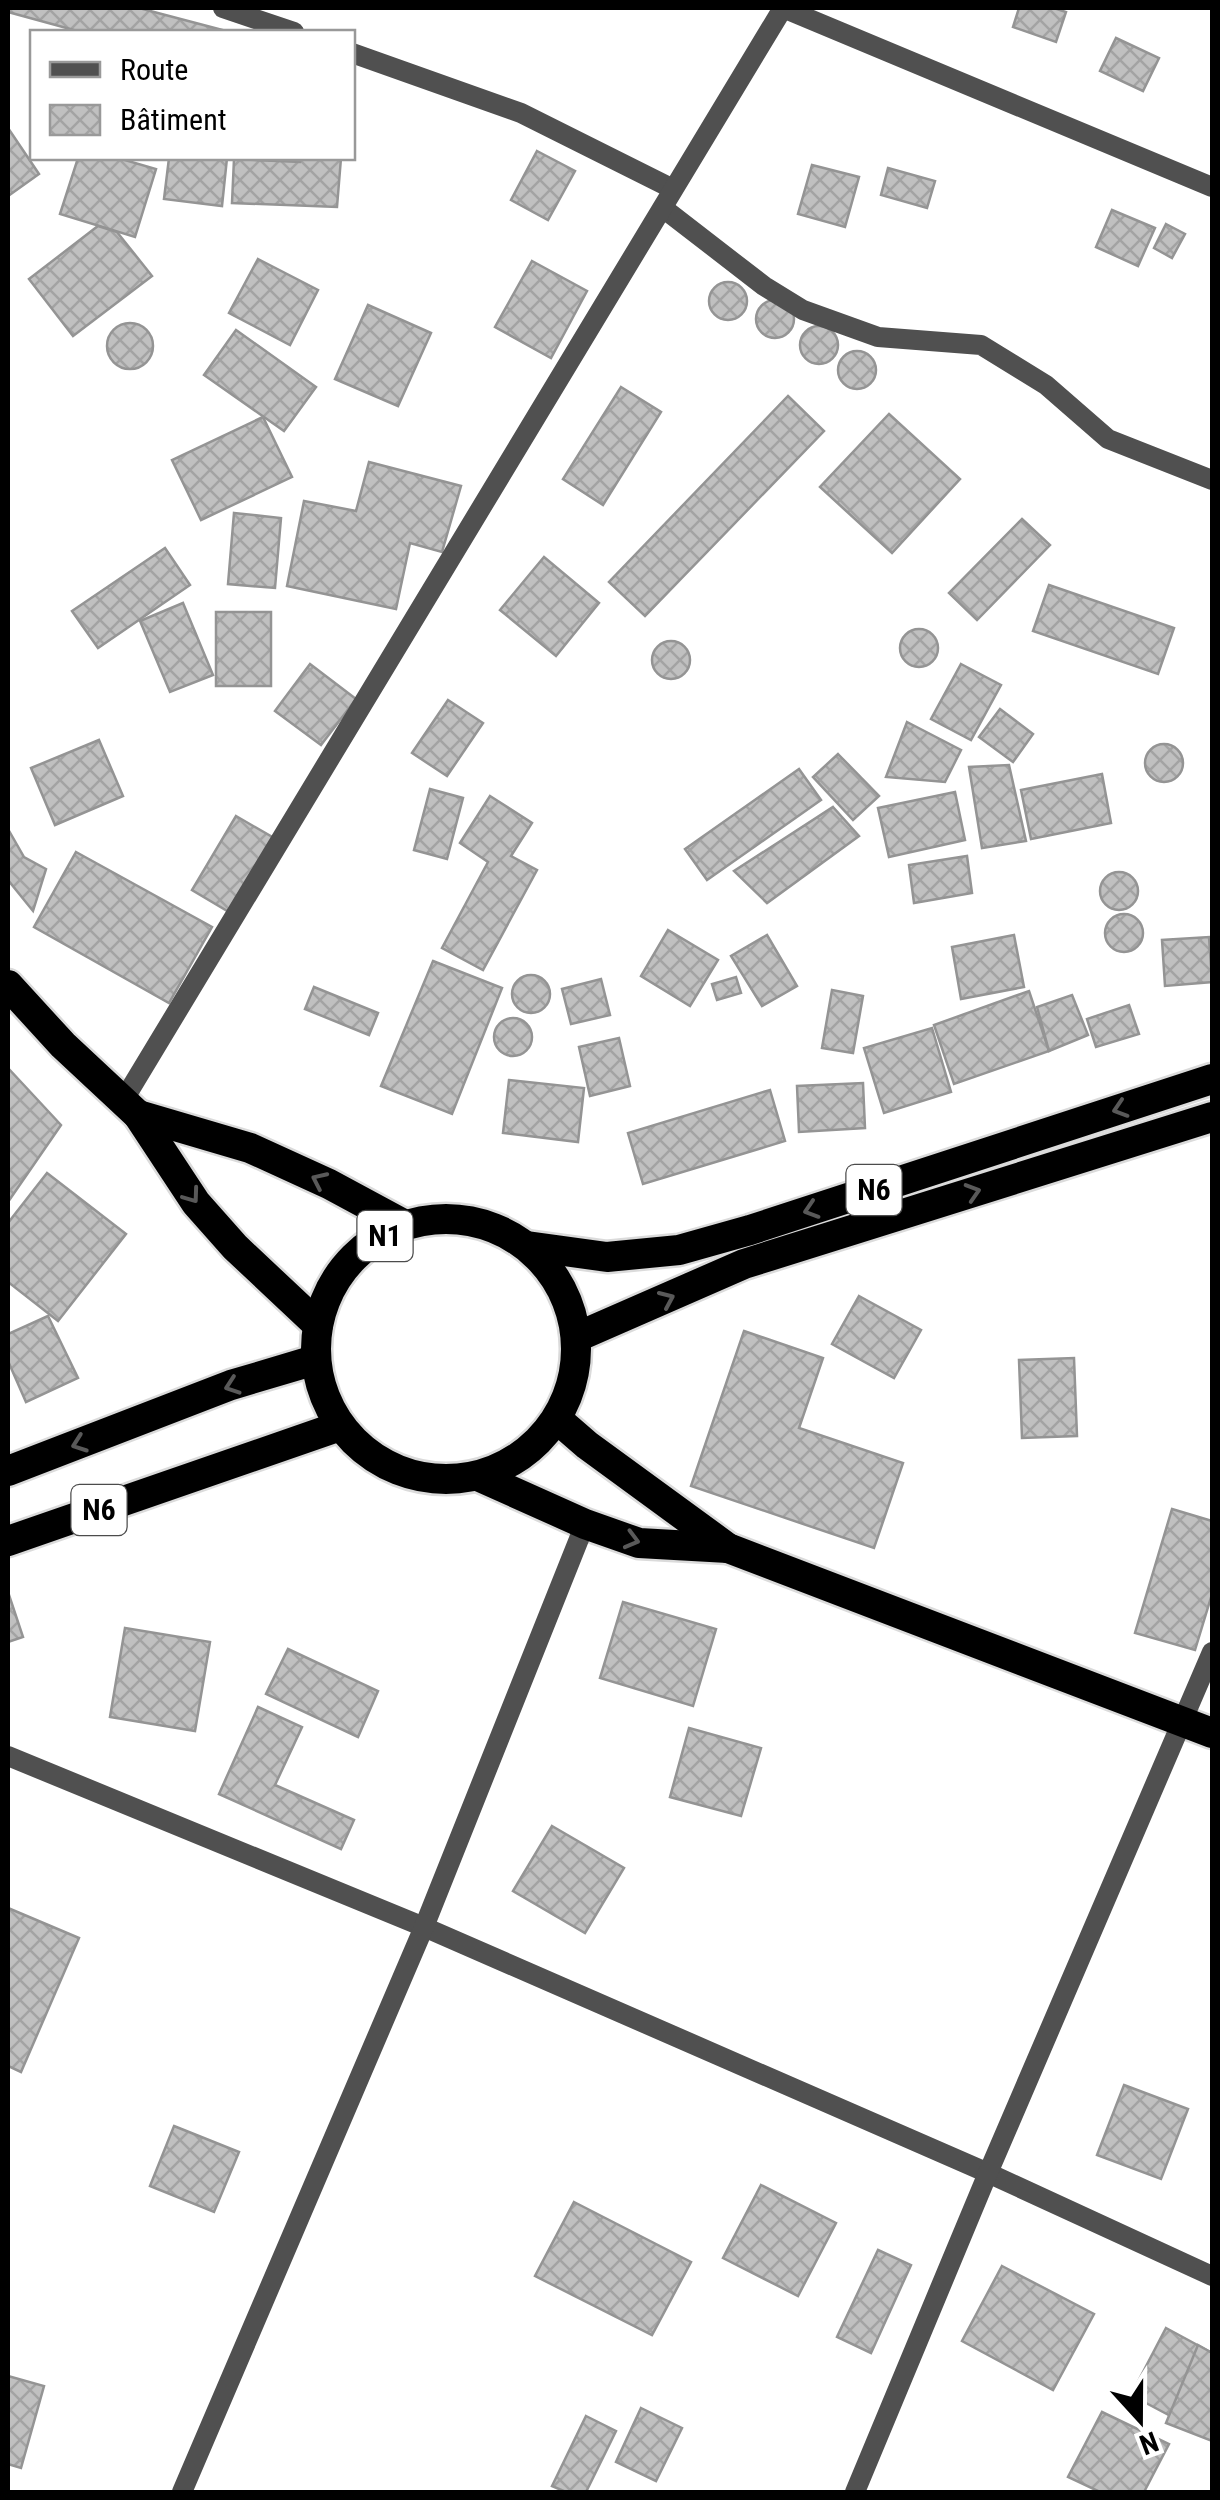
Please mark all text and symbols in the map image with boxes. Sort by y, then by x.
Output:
legend [30,30,355,160]
text: Route [120,52,188,87]
text: Bâtiment [120,102,227,137]
one-way arrow [1112,1098,1129,1118]
road number: N6 [846,1165,902,1215]
one-way arrow [311,1173,329,1193]
one-way arrow [964,1183,981,1204]
one-way arrow [180,1185,198,1203]
one-way arrow [803,1199,820,1219]
road number: N1 [358,1211,412,1261]
one-way arrow [657,1291,675,1311]
one-way arrow [224,1374,241,1395]
one-way arrow [71,1433,88,1453]
road number: N6 [72,1485,126,1535]
one-way arrow [623,1528,641,1549]
north arrow [1090,2370,1190,2470]
text: N [1135,2424,1163,2461]

